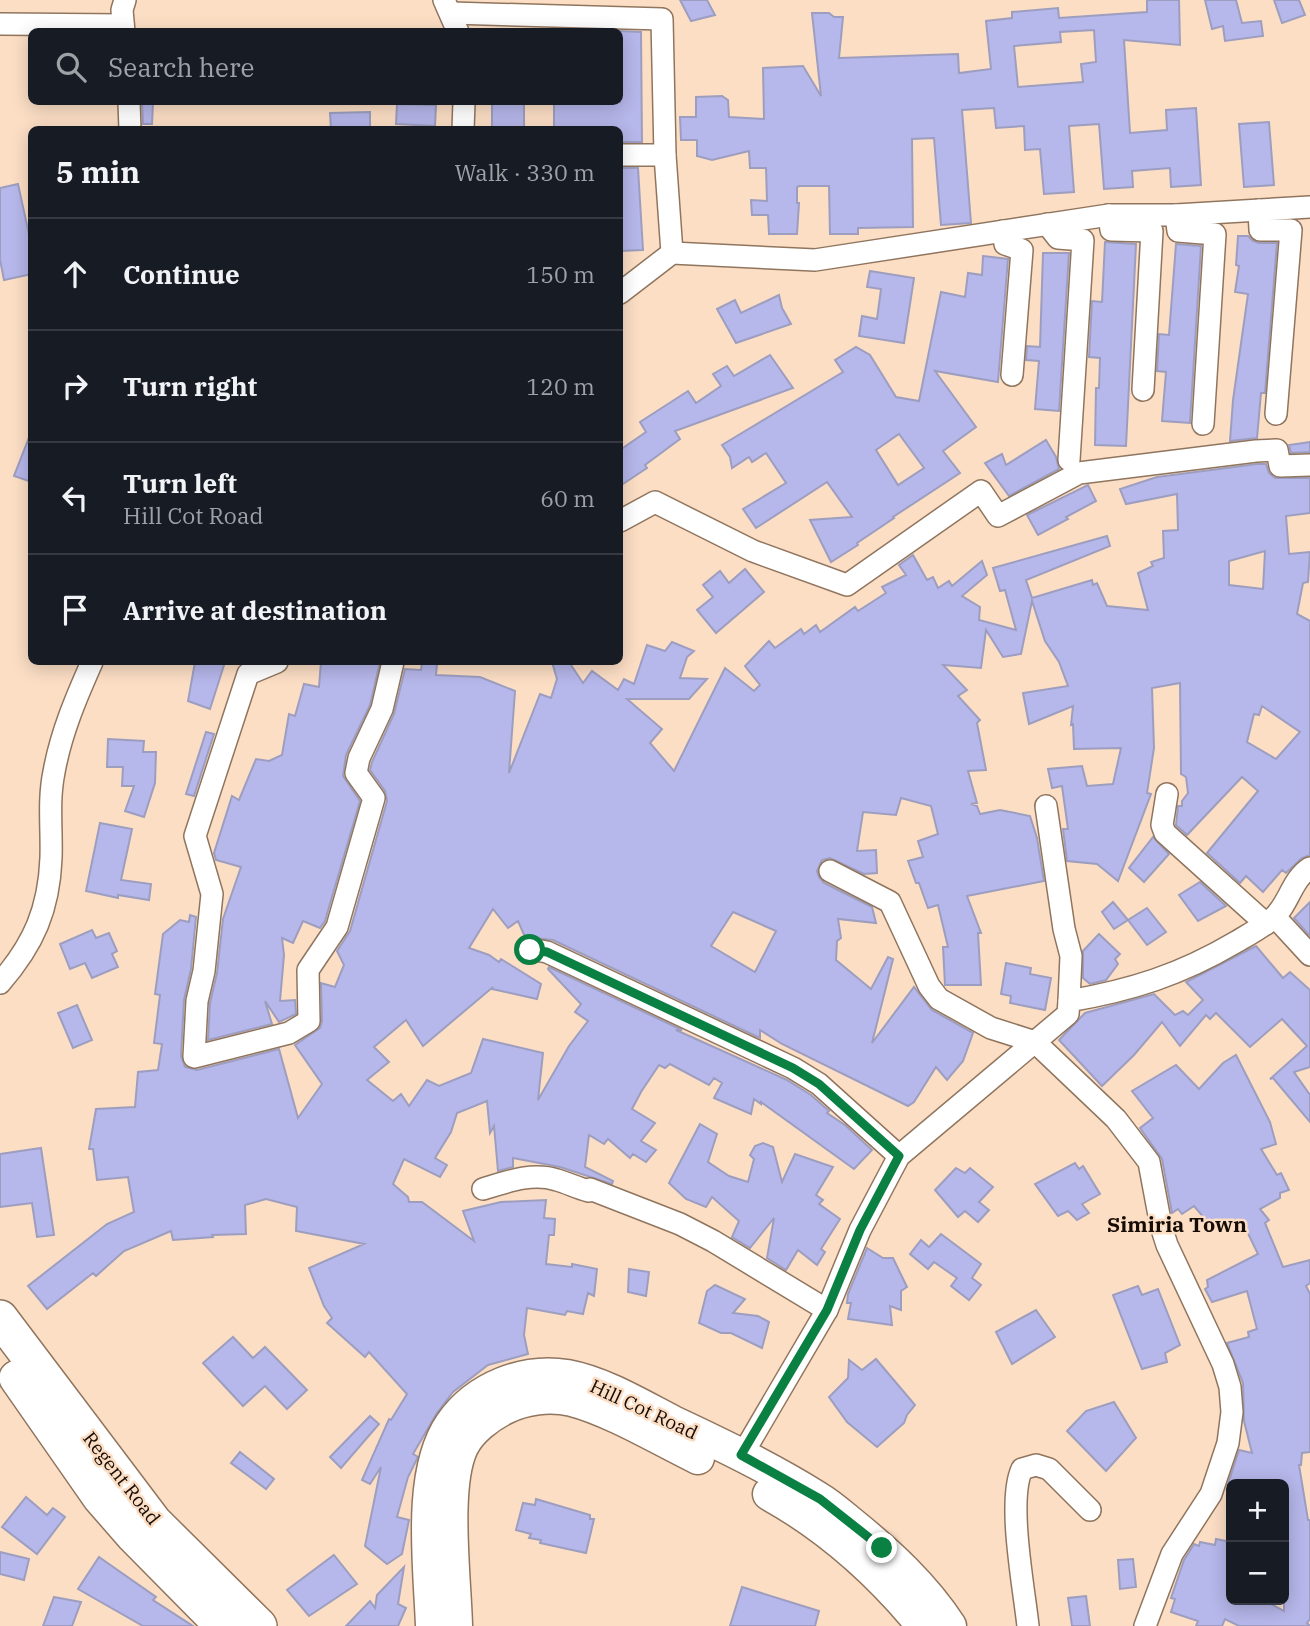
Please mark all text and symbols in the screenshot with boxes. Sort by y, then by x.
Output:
search box [28,28,623,105]
icon: search [52,48,90,86]
text: Search here [108,50,254,84]
text: 5 min [56,152,140,191]
text: Walk · 330 m [454,157,595,187]
icon: ahead [56,255,94,293]
text: Continue [123,257,240,291]
text: 150 m [526,259,595,289]
icon: right [56,367,94,405]
text: Turn right [123,369,257,403]
text: 120 m [526,371,595,401]
text: Turn left [123,466,237,500]
icon: left [56,479,94,517]
text: 60 m [540,483,595,513]
text: Hill Cot Road [123,500,263,530]
icon: arrive [56,591,94,629]
text: Arrive at destination [123,593,387,627]
route start [514,934,545,965]
district label: Simiria Town [1107,1210,1247,1238]
street label: Hill Cot Road [586,1374,702,1444]
street label: Regent Road [78,1427,166,1529]
map controls [1226,1479,1289,1605]
button: + [1226,1479,1289,1542]
route end [866,1532,897,1563]
button: − [1226,1542,1289,1605]

